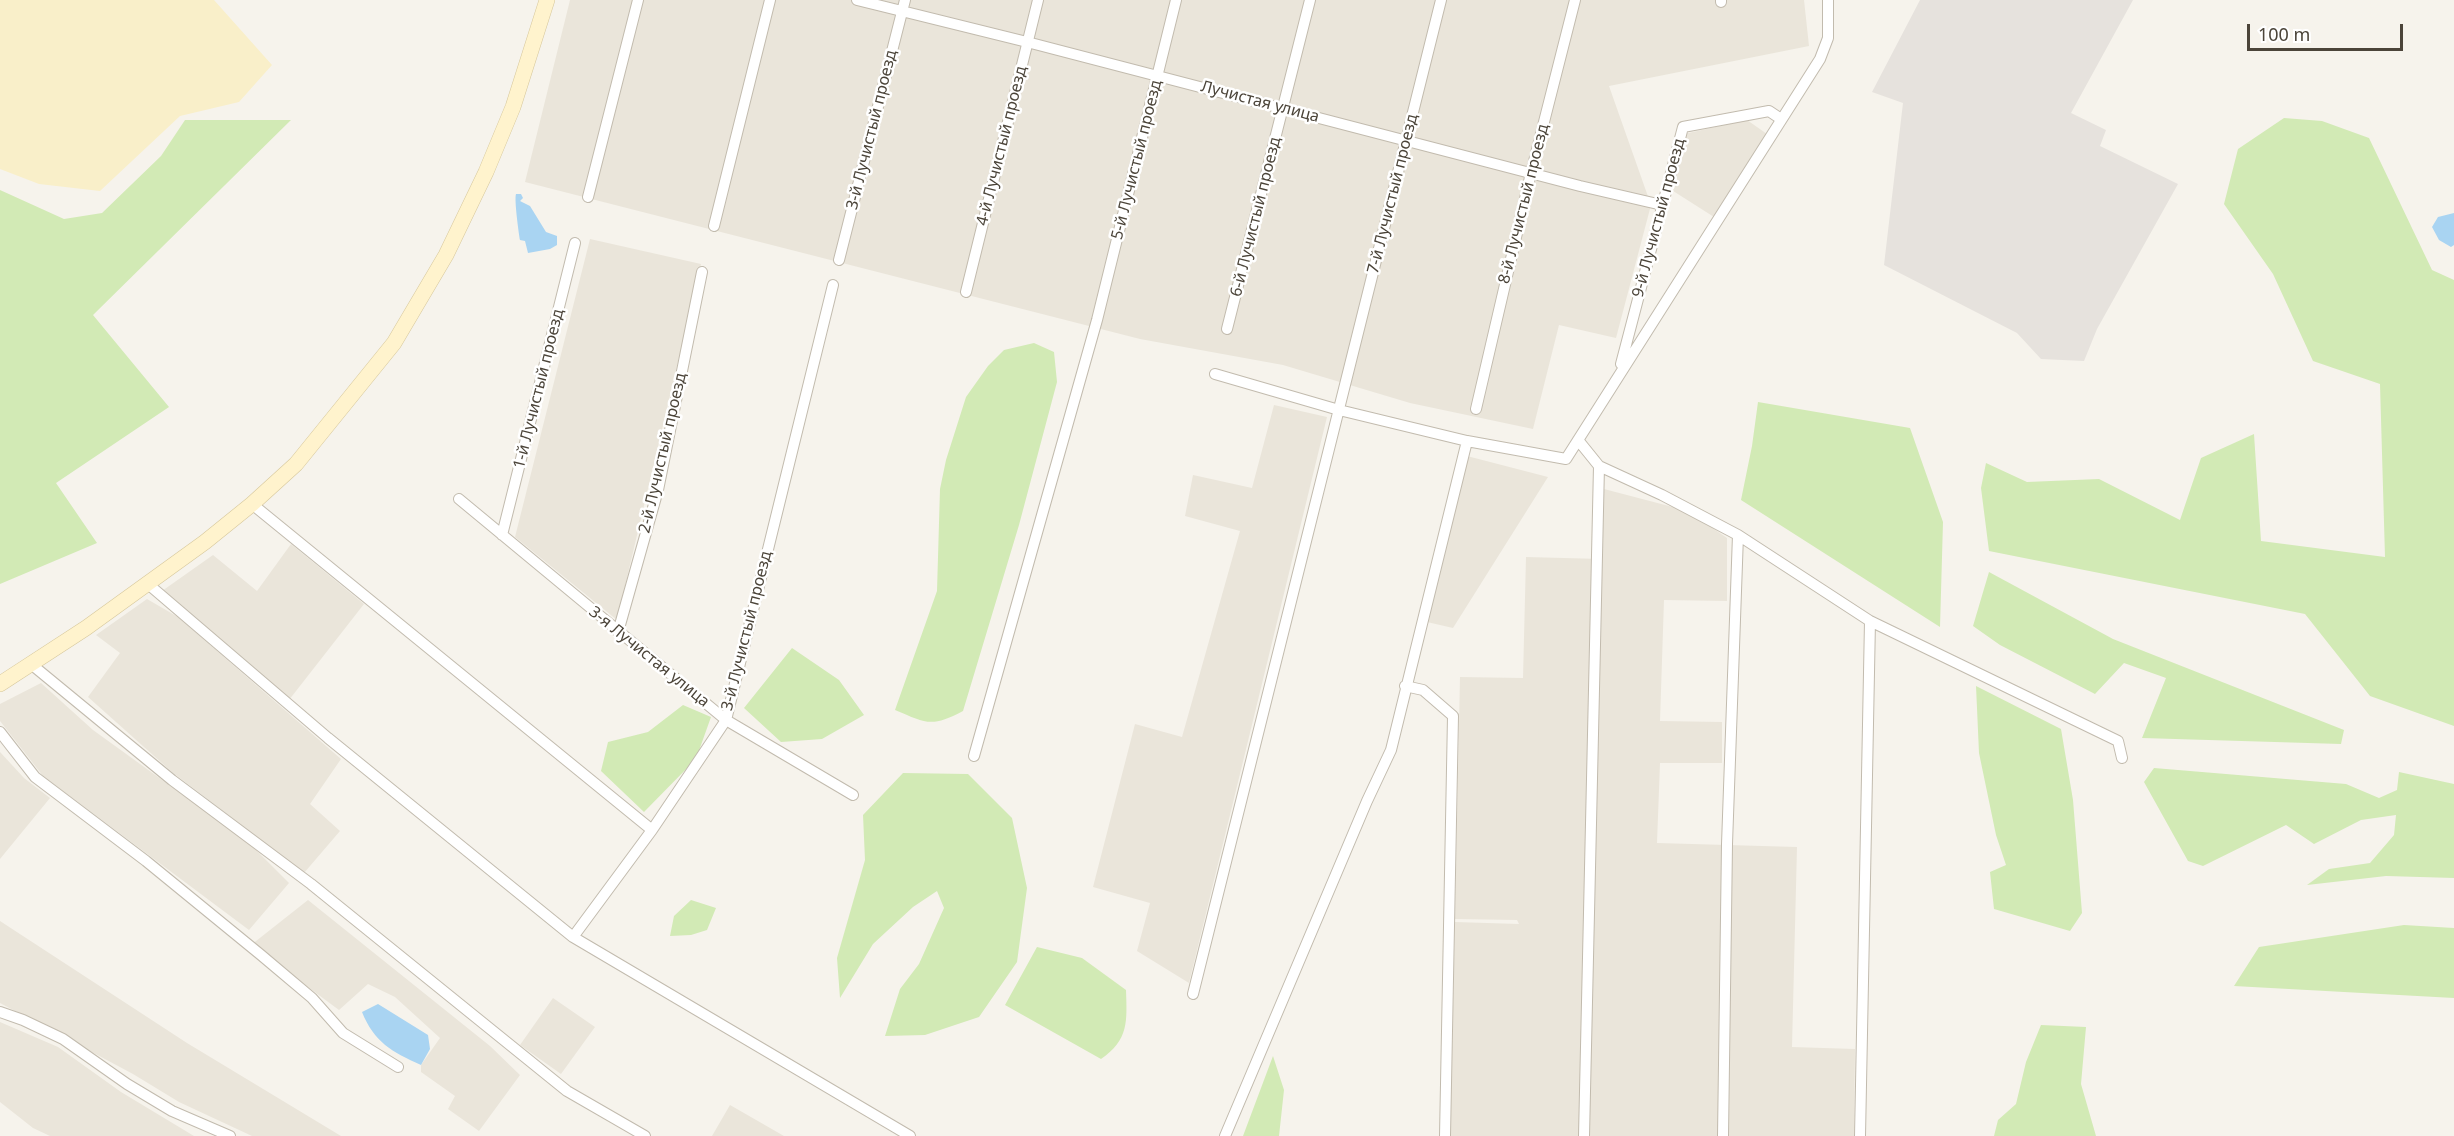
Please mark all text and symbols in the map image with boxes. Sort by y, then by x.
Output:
scale bar [2250,12,2406,50]
text: 100 m [2258,22,2310,46]
street label: 3-й Лучистый проезд [843,48,901,212]
street label: 4-й Лучистый проезд [973,64,1031,228]
street label: Лучистая улица [1199,77,1321,127]
street label: 5-й Лучистый проезд [1108,78,1166,242]
street label: 7-й Лучистый проезд [1364,112,1422,276]
street label: 8-й Лучистый проезд [1495,122,1553,286]
street label: 6-й Лучистый проезд [1227,135,1285,299]
street label: 9-й Лучистый проезд [1629,136,1689,300]
street label: 1-й Лучистый проезд [510,307,568,471]
street label: 2-й Лучистый проезд [635,371,691,535]
street label: 3-й Лучистый проезд [718,549,776,713]
street label: 3-я Лучистая улица [585,603,713,711]

